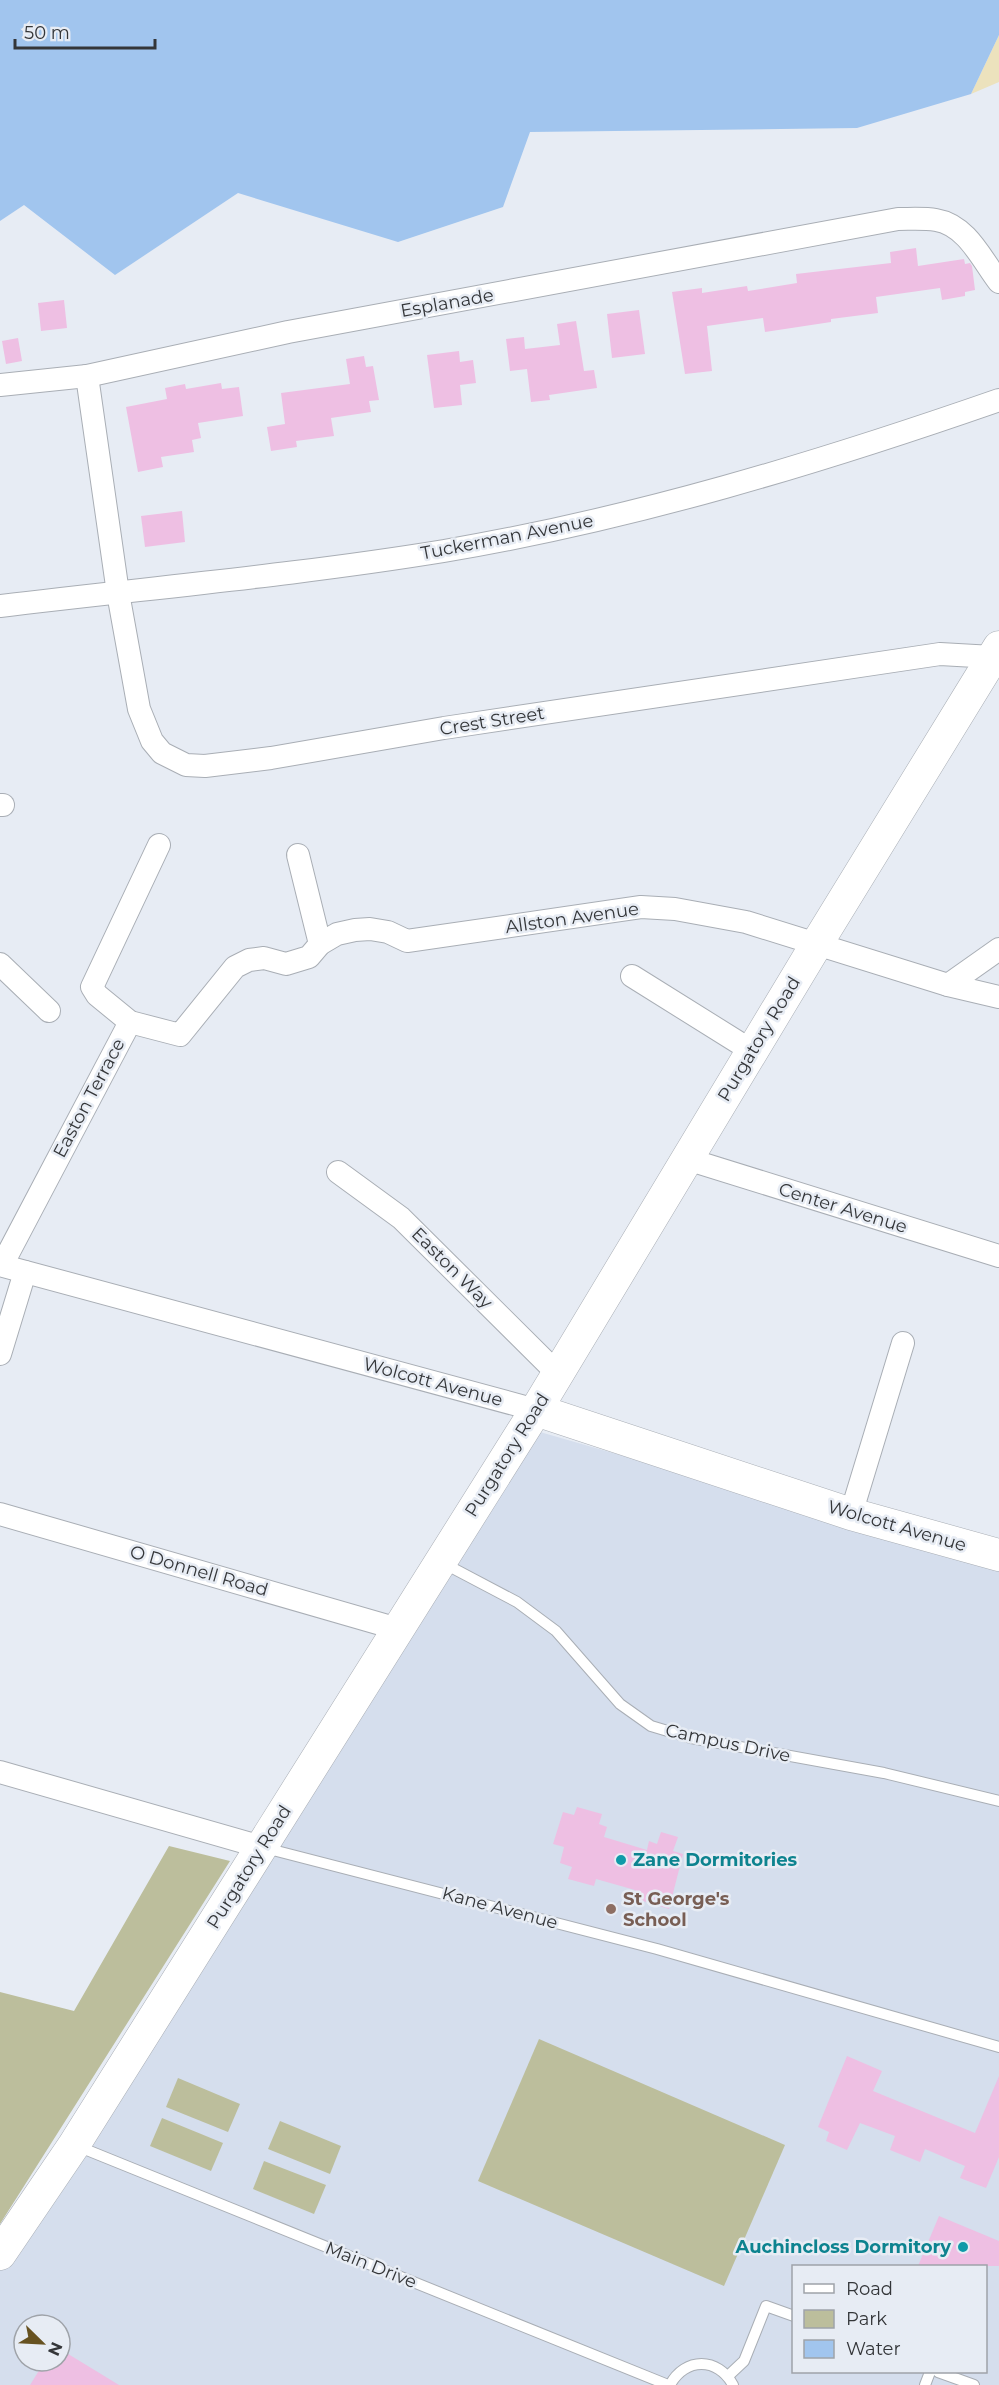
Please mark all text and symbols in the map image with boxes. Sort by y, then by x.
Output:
scale bar [15,12,154,50]
text: 50 m [24,22,70,44]
street label: Esplanade [399,284,495,322]
street label: Tuckerman Avenue [419,509,595,564]
street label: Crest Street [438,702,546,740]
street label: Allston Avenue [504,898,640,938]
street label: Purgatory Road [713,973,805,1105]
street label: Easton Terrace [48,1035,130,1161]
street label: Center Avenue [776,1178,910,1238]
street label: Easton Way [407,1223,497,1313]
street label: Wolcott Avenue [361,1353,505,1411]
street label: Purgatory Road [460,1389,554,1521]
street label: Wolcott Avenue [825,1496,969,1556]
street label: O Donnell Road [127,1541,271,1601]
street label: Campus Drive [663,1719,793,1767]
street label: Purgatory Road [202,1801,296,1933]
place label: Zane Dormitories [633,1849,798,1871]
marker: Zane Dormitories [614,1853,628,1867]
street label: Kane Avenue [440,1882,560,1934]
place label: St George's School [623,1888,730,1931]
marker: St George's School [604,1902,618,1916]
place label: Auchincloss Dormitory [735,2236,951,2258]
street label: Main Drive [322,2237,420,2293]
marker: Auchincloss Dormitory [956,2240,970,2254]
legend [792,2265,987,2373]
text: Road [846,2278,893,2300]
text: Park [846,2308,887,2330]
north arrow [12,2313,72,2373]
text: Water [846,2338,901,2360]
text: N [44,2339,67,2359]

